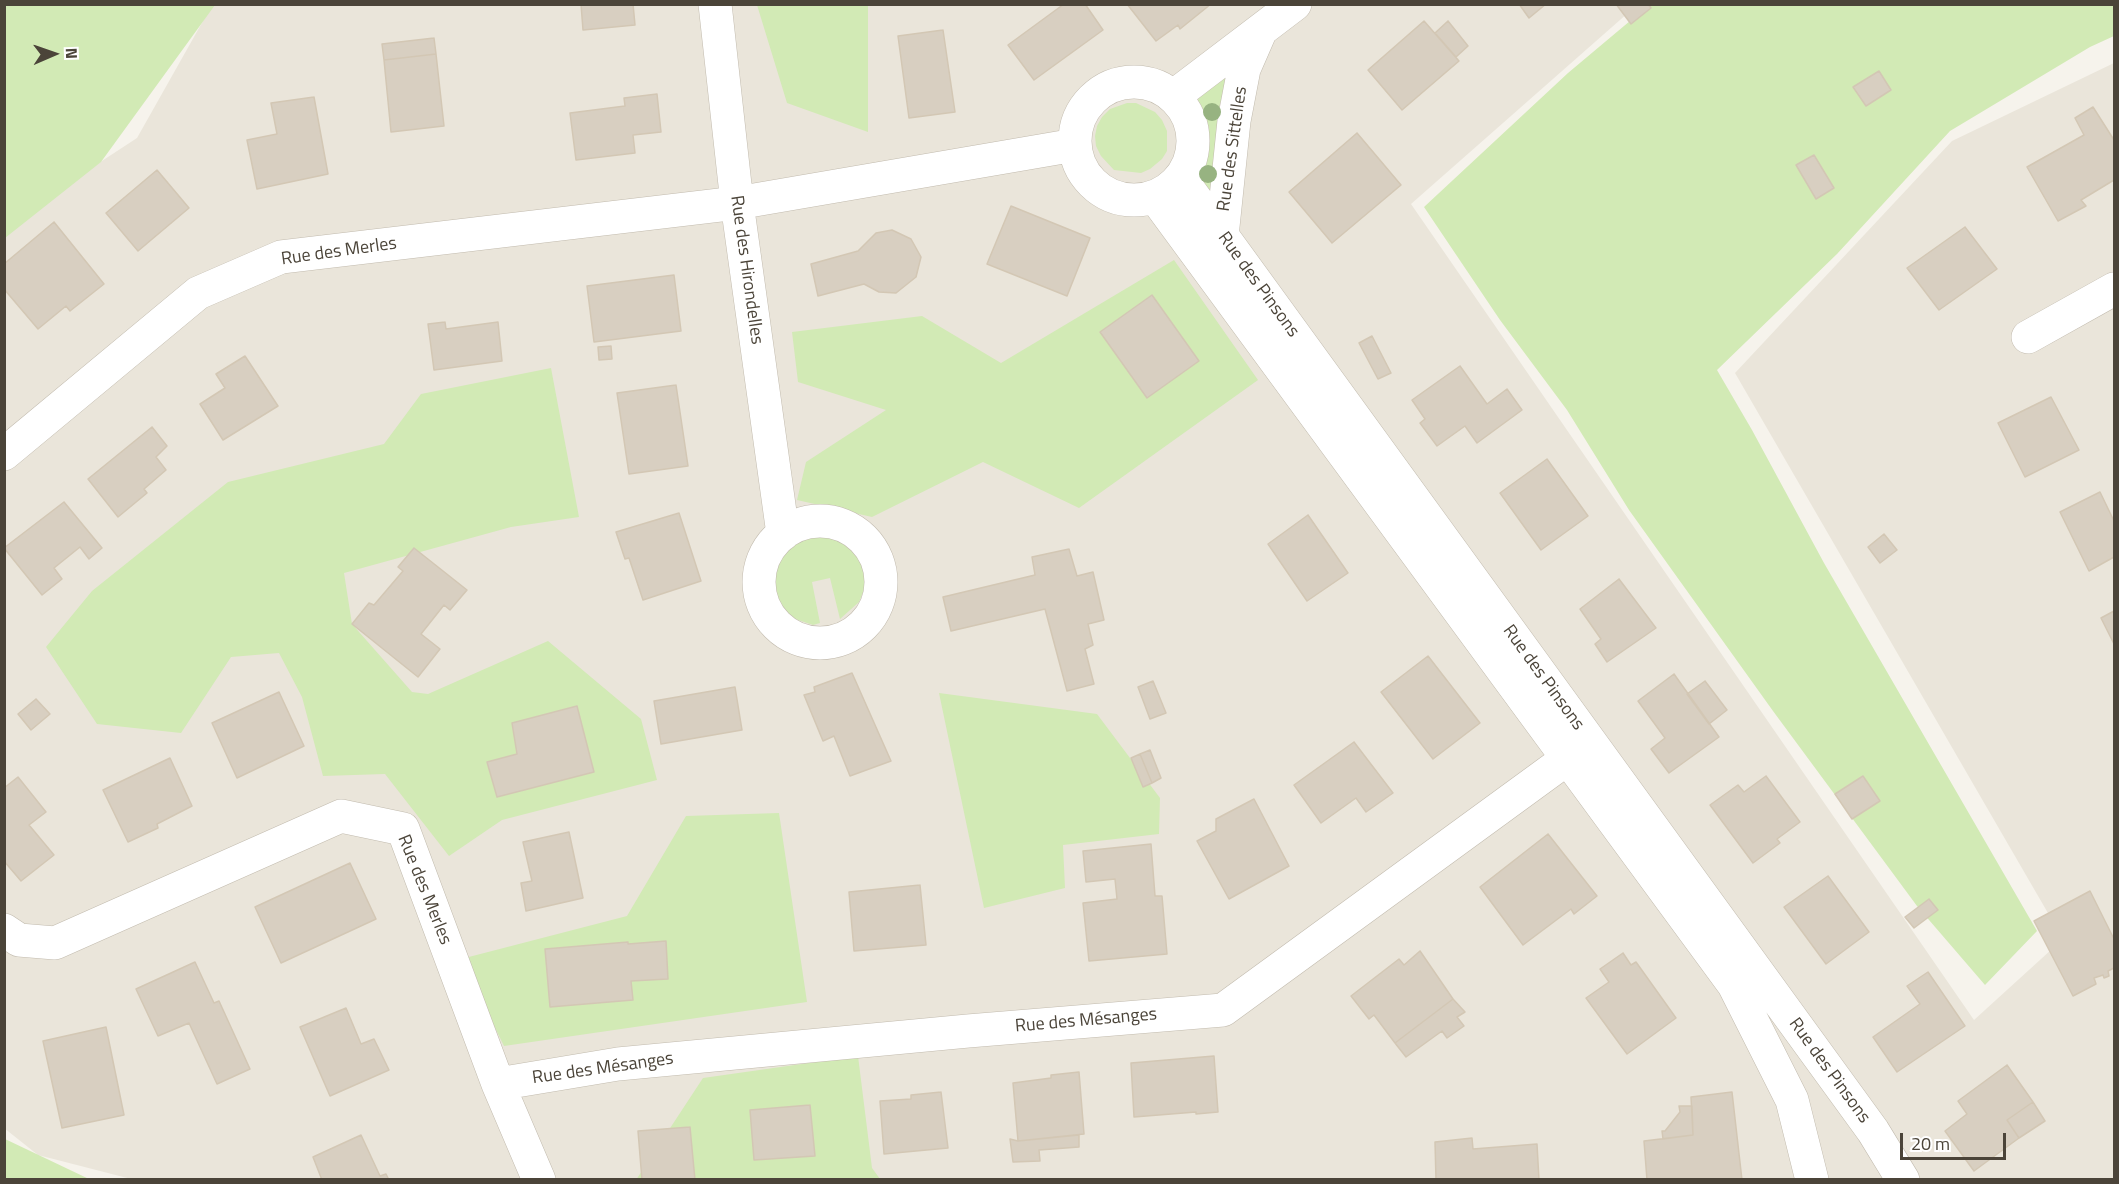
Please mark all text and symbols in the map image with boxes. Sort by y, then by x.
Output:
north arrow [24,24,84,84]
text: N [60,47,84,59]
street label: Rue des Sittelles [1214,85,1252,213]
street label: Rue des Hirondelles [725,194,767,346]
street label: Rue des Pinsons [1213,228,1303,342]
street label: Rue des Merles [280,233,398,271]
street label: Rue des Pinsons [1498,621,1588,735]
street label: Rue des Merles [392,832,456,948]
street label: Rue des Mésanges [1014,1004,1158,1038]
street label: Rue des Pinsons [1784,1014,1874,1128]
street label: Rue des Mésanges [531,1048,675,1090]
scale bar [1903,1121,2010,1159]
text: 20 m [1911,1130,1950,1157]

